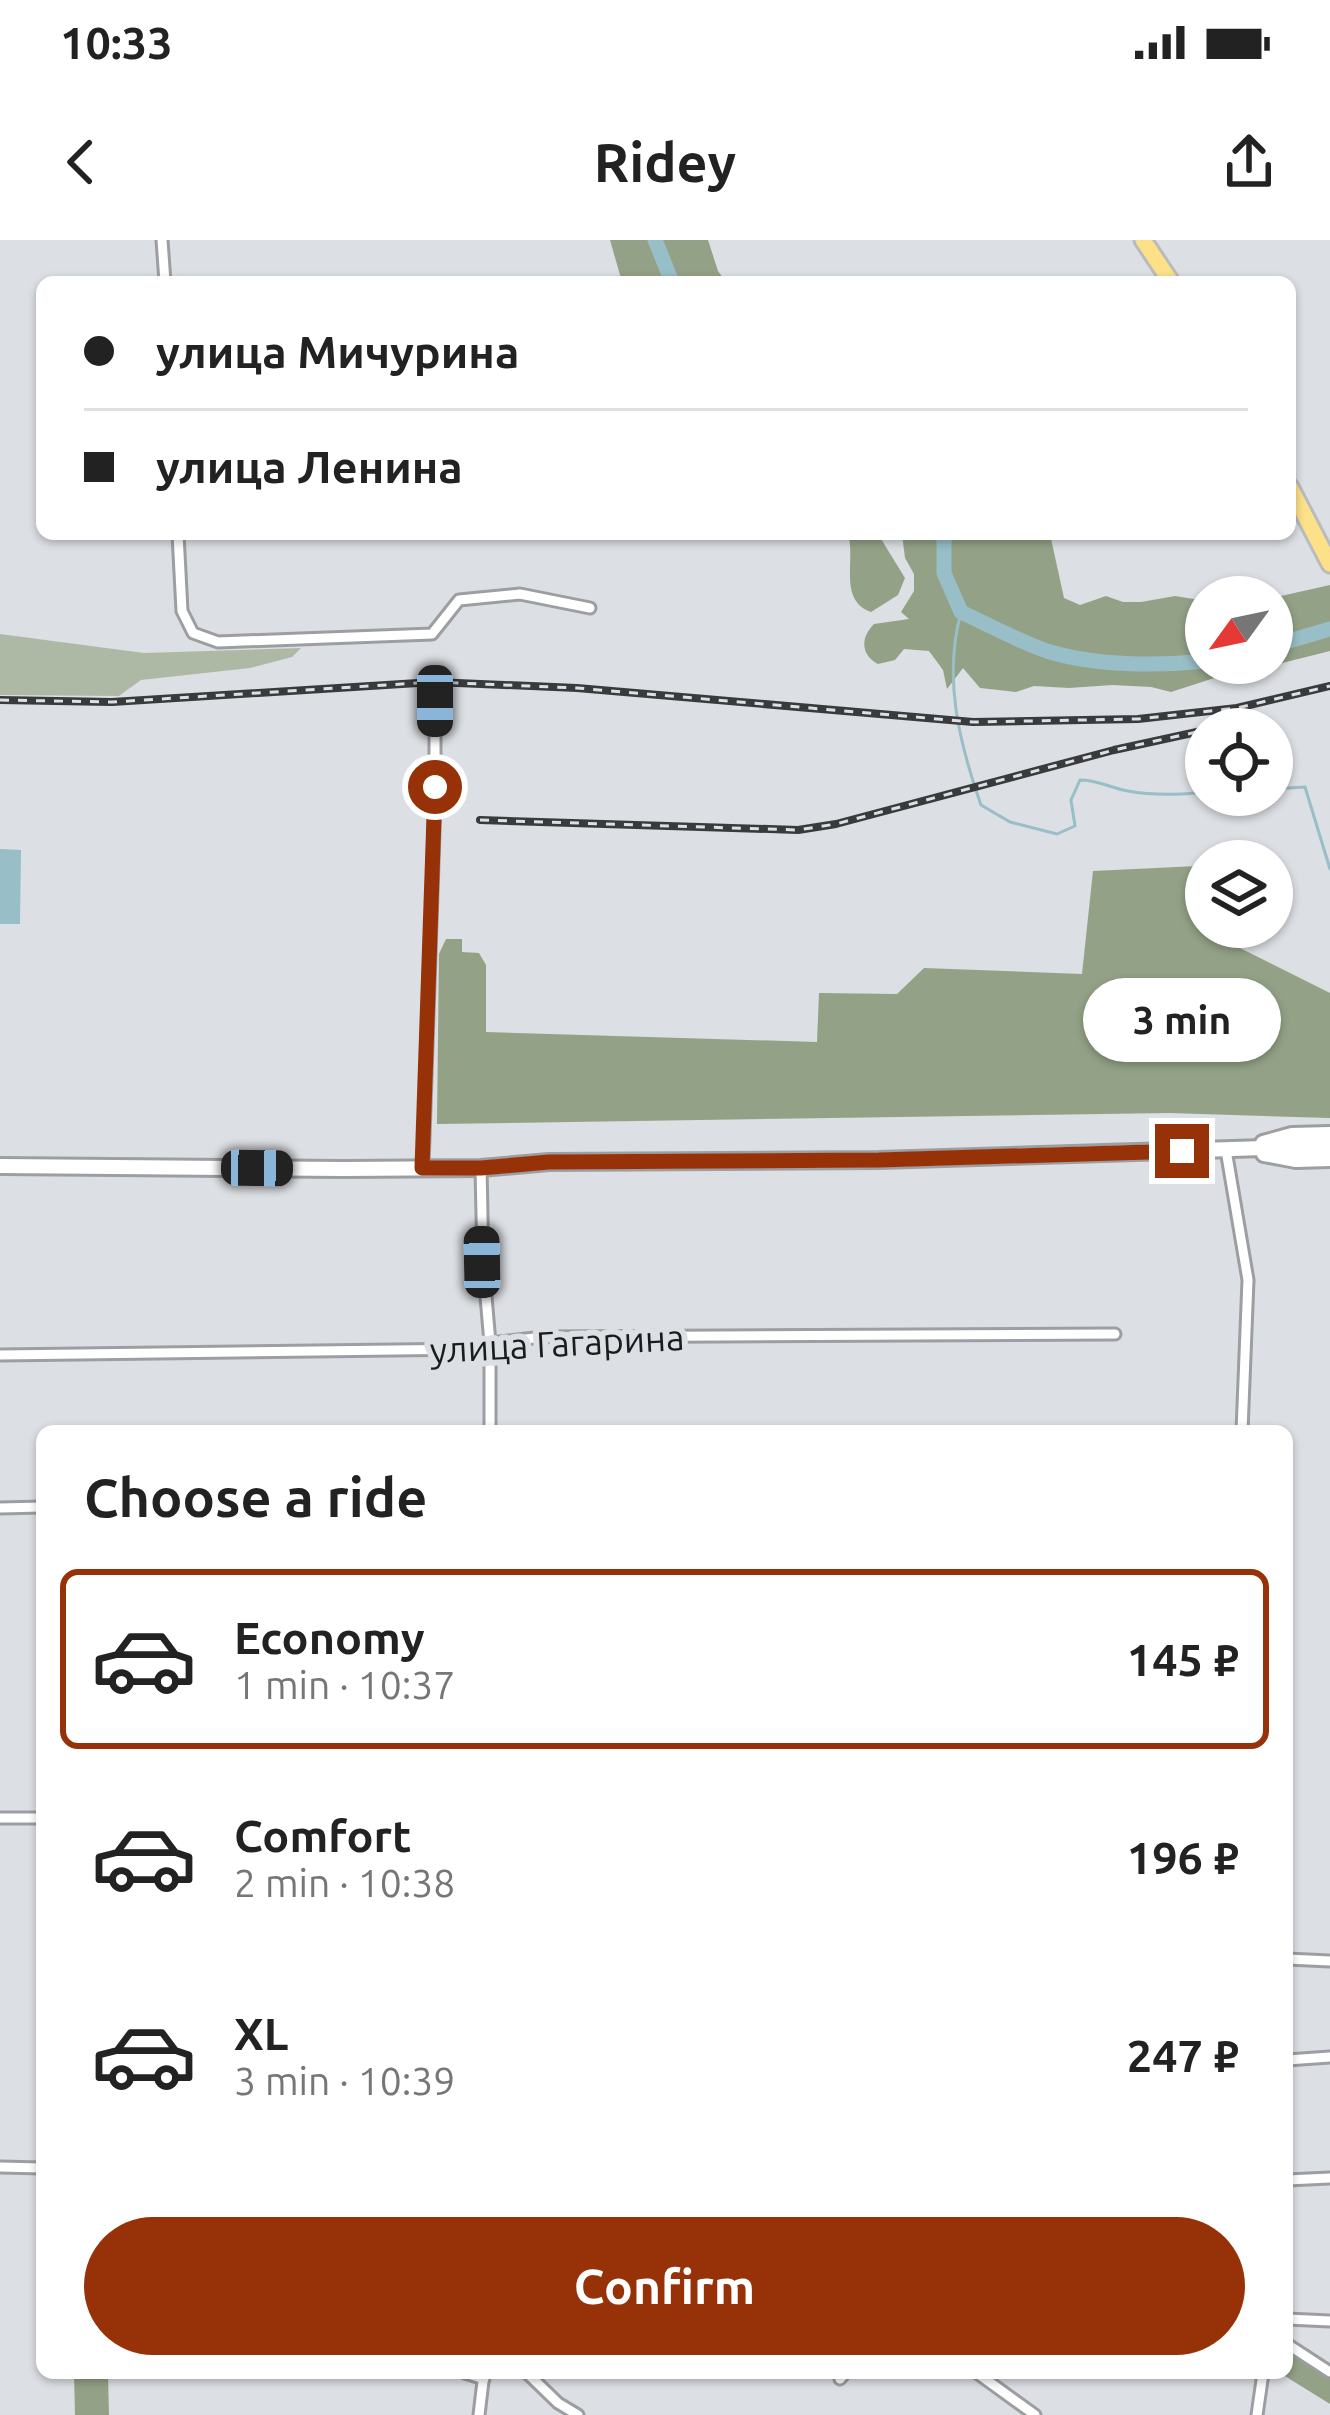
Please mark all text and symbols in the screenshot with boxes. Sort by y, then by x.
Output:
text: 10:33 [60,17,173,68]
icon: back [48,129,114,195]
icon: share [1216,129,1282,195]
text: Ridey [594,132,736,192]
text: улица Мичурина [156,326,519,377]
text: улица Ленина [156,441,463,492]
north arrow [1185,576,1293,684]
map controls [1185,576,1293,948]
car [417,665,453,737]
button: locate [1185,708,1293,816]
route start [408,760,462,814]
button: layers [1185,840,1293,948]
callout: 3 min [1083,977,1281,1061]
text: 3 min [1133,998,1231,1041]
route end [1155,1124,1209,1178]
car [221,1149,293,1187]
car [463,1226,501,1298]
street label: улица Гагарина [429,1316,685,1370]
text: Choose a ride [84,1467,427,1527]
icon: car [90,1605,198,1713]
text: Economy [234,1612,425,1663]
text: 145 ₽ [1127,1634,1239,1685]
text: 1 min · 10:37 [234,1663,455,1706]
icon: car [90,1803,198,1911]
text: Comfort [234,1810,411,1861]
text: 196 ₽ [1127,1832,1239,1883]
text: 2 min · 10:38 [234,1861,455,1904]
icon: car [90,2001,198,2109]
text: XL [234,2008,288,2059]
text: 247 ₽ [1127,2030,1239,2081]
text: 3 min · 10:39 [234,2059,455,2102]
button: Confirm [84,2217,1245,2355]

